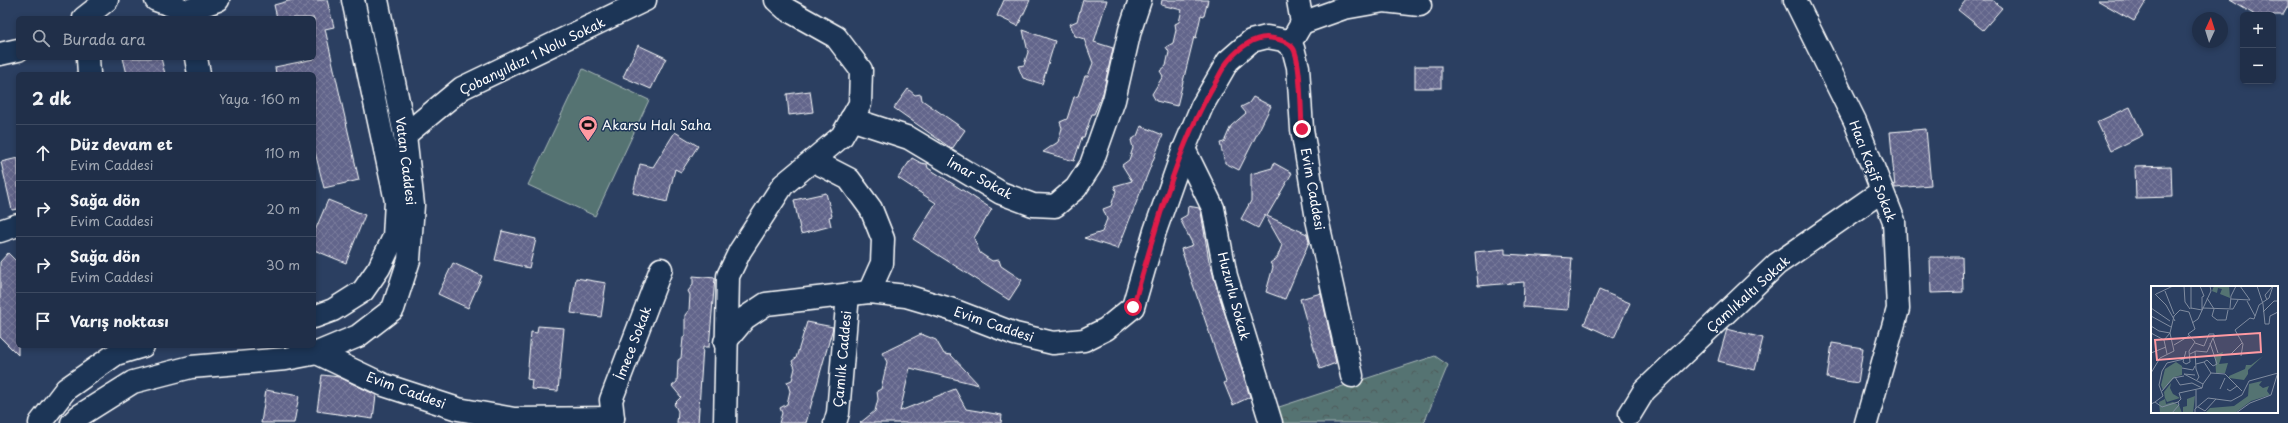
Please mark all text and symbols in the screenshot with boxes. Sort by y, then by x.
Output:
street label: Çobanyıldızı 1 Nolu Sokak [456,12,608,99]
north arrow [2192,12,2228,48]
map controls [2240,12,2276,84]
button: + [2240,12,2276,48]
search box [16,16,316,60]
icon: search [30,27,52,49]
text: Burada ara [62,27,145,50]
button: − [2240,48,2276,84]
text: 2 dk [32,85,71,111]
text: Yaya · 160 m [219,89,300,108]
sports icon: Akarsu Halı Saha [577,114,599,142]
place label: Akarsu Halı Saha [602,115,712,134]
street label: Vatan Caddesi [392,116,421,206]
street label: Hacı Kaşif Sokak [1845,117,1902,225]
route end [1293,120,1311,138]
text: Düz devam et [70,132,173,155]
icon: ahead [32,142,54,164]
text: 110 m [265,143,300,162]
street label: Evim Caddesi [1297,146,1330,232]
street label: İmar Sokak [944,152,1017,204]
text: Evim Caddesi [70,155,153,174]
text: Sağa dön [70,188,140,211]
icon: right [32,198,54,220]
text: 20 m [266,199,300,218]
text: Evim Caddesi [70,211,153,230]
text: Sağa dön [70,244,140,267]
street label: Huzurlu Sokak [1214,250,1256,343]
street label: Çamlıkaltı Sokak [1702,251,1794,336]
icon: right [32,254,54,276]
text: 30 m [266,255,300,274]
text: Evim Caddesi [70,267,153,286]
inset map [2151,286,2278,413]
route start [1124,298,1142,316]
street label: Evim Caddesi [952,301,1037,346]
street label: İmece Sokak [610,303,655,382]
text: Varış noktası [70,309,169,332]
icon: arrive [32,310,54,332]
street label: Çamlık Caddesi [828,310,855,408]
street label: Evim Caddesi [364,366,449,413]

